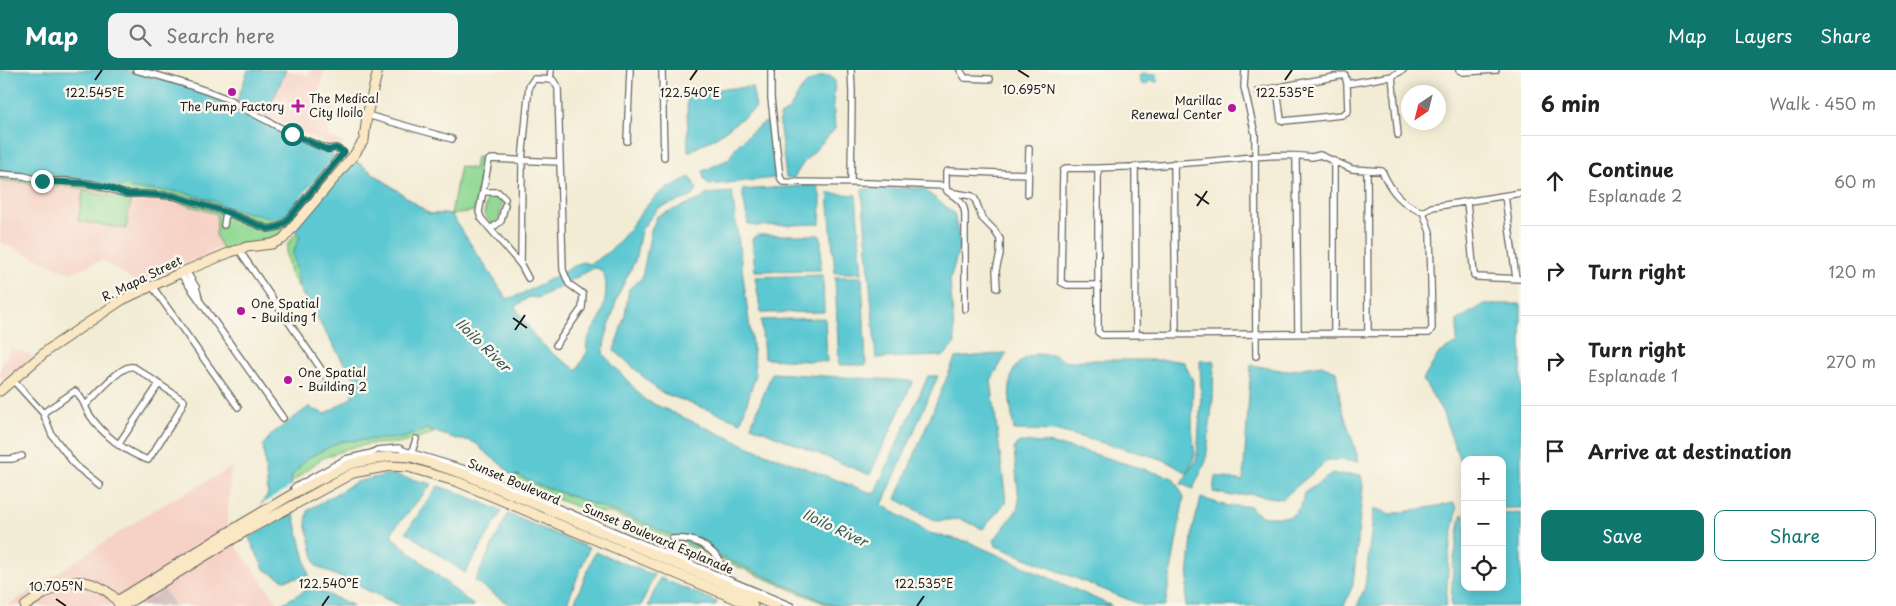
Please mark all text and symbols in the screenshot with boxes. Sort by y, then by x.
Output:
search box [108,13,458,58]
text: Map [25,17,78,53]
icon: search [126,21,154,49]
text: Search here [166,21,275,49]
text: Map [1668,22,1707,49]
text: Layers [1735,22,1792,49]
text: Share [1820,22,1871,49]
text: 10.695°N [1002,80,1056,98]
text: 122.545°E [65,83,125,101]
text: 122.540°E [660,83,720,101]
text: 122.535°E [1255,83,1315,101]
north arrow [1401,85,1446,130]
marker: The Pump Factory [226,86,238,98]
text: 6 min [1541,87,1600,119]
place label: The Medical City Iloilo [309,89,379,121]
place label: Marillac Renewal Center [1131,91,1222,123]
text: Walk · 450 m [1770,91,1876,115]
place label: The Pump Factory [180,97,284,115]
marker: The Medical City Iloilo [291,99,305,113]
marker: Marillac Renewal Center [1226,102,1238,114]
route start [281,123,304,146]
text: Continue [1588,155,1674,183]
icon: ahead [1541,167,1569,195]
text: 60 m [1834,169,1876,193]
route end [31,170,54,193]
text: Esplanade 2 [1588,183,1682,207]
street label: R. Mapa Street [98,251,185,305]
icon: right [1541,257,1569,285]
text: Turn right [1588,257,1686,285]
text: 120 m [1829,259,1876,283]
place label: One Spatial - Building 1 [251,294,319,326]
marker: One Spatial - Building 1 [235,305,247,317]
water label: Iloilo River [451,313,517,377]
text: Turn right [1588,335,1686,363]
icon: right [1541,347,1569,375]
text: 270 m [1826,349,1876,373]
place label: One Spatial - Building 2 [298,363,367,395]
text: Esplanade 1 [1588,363,1678,387]
marker: One Spatial - Building 2 [282,374,294,386]
icon: arrive [1541,437,1569,465]
text: Arrive at destination [1588,437,1792,465]
street label: Sunset Boulevard [465,453,564,509]
map controls [1461,456,1506,591]
button: + [1461,456,1506,501]
street label: Sunset Boulevard Esplanade [580,498,737,578]
button: − [1461,501,1506,546]
water label: Iloilo River [799,503,873,552]
button: Save [1541,510,1704,561]
button: Share [1714,510,1876,561]
button: locate [1461,546,1506,591]
text: 122.540°E [299,574,359,592]
text: 122.535°E [894,574,954,592]
text: 10.705°N [29,577,83,595]

